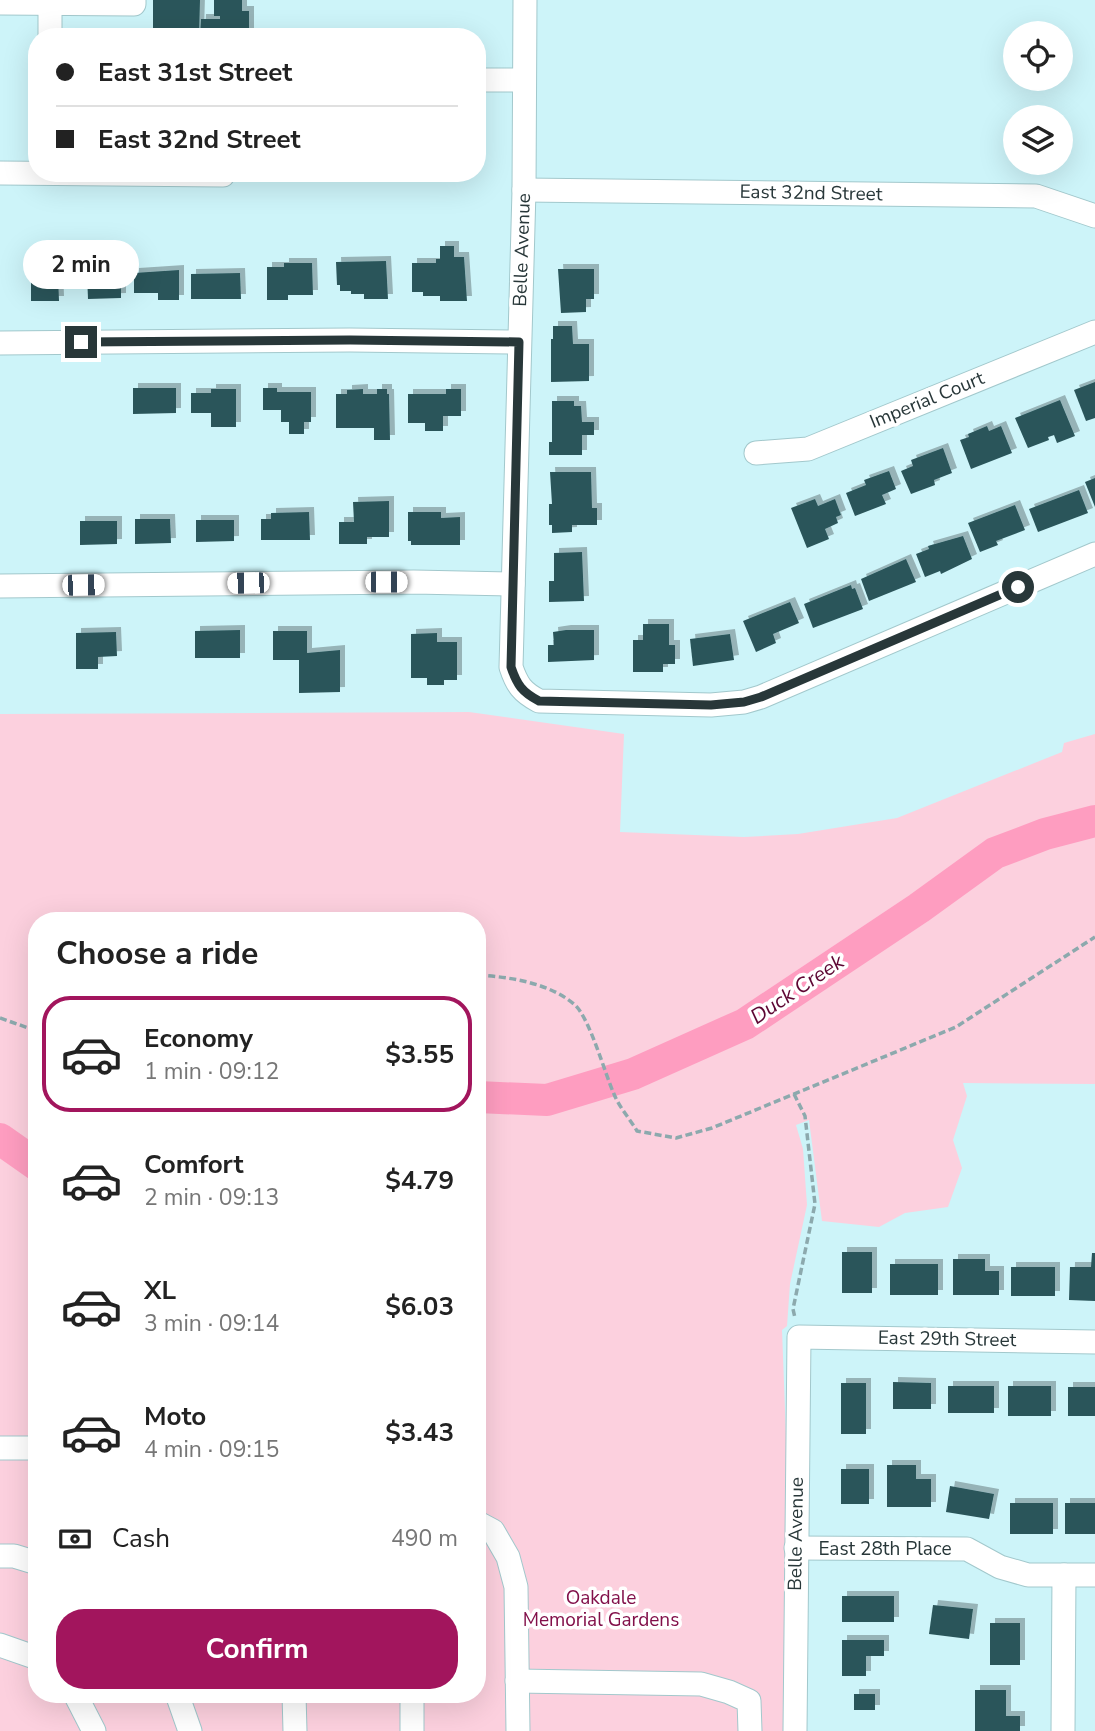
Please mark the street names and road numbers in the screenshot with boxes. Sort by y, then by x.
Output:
street label: East 32nd Street [739,179,883,207]
street label: Belle Avenue [507,193,537,307]
street label: Imperial Court [866,365,988,435]
street label: East 29th Street [878,1325,1017,1353]
street label: Belle Avenue [782,1477,810,1591]
street label: East 28th Place [818,1536,952,1562]

